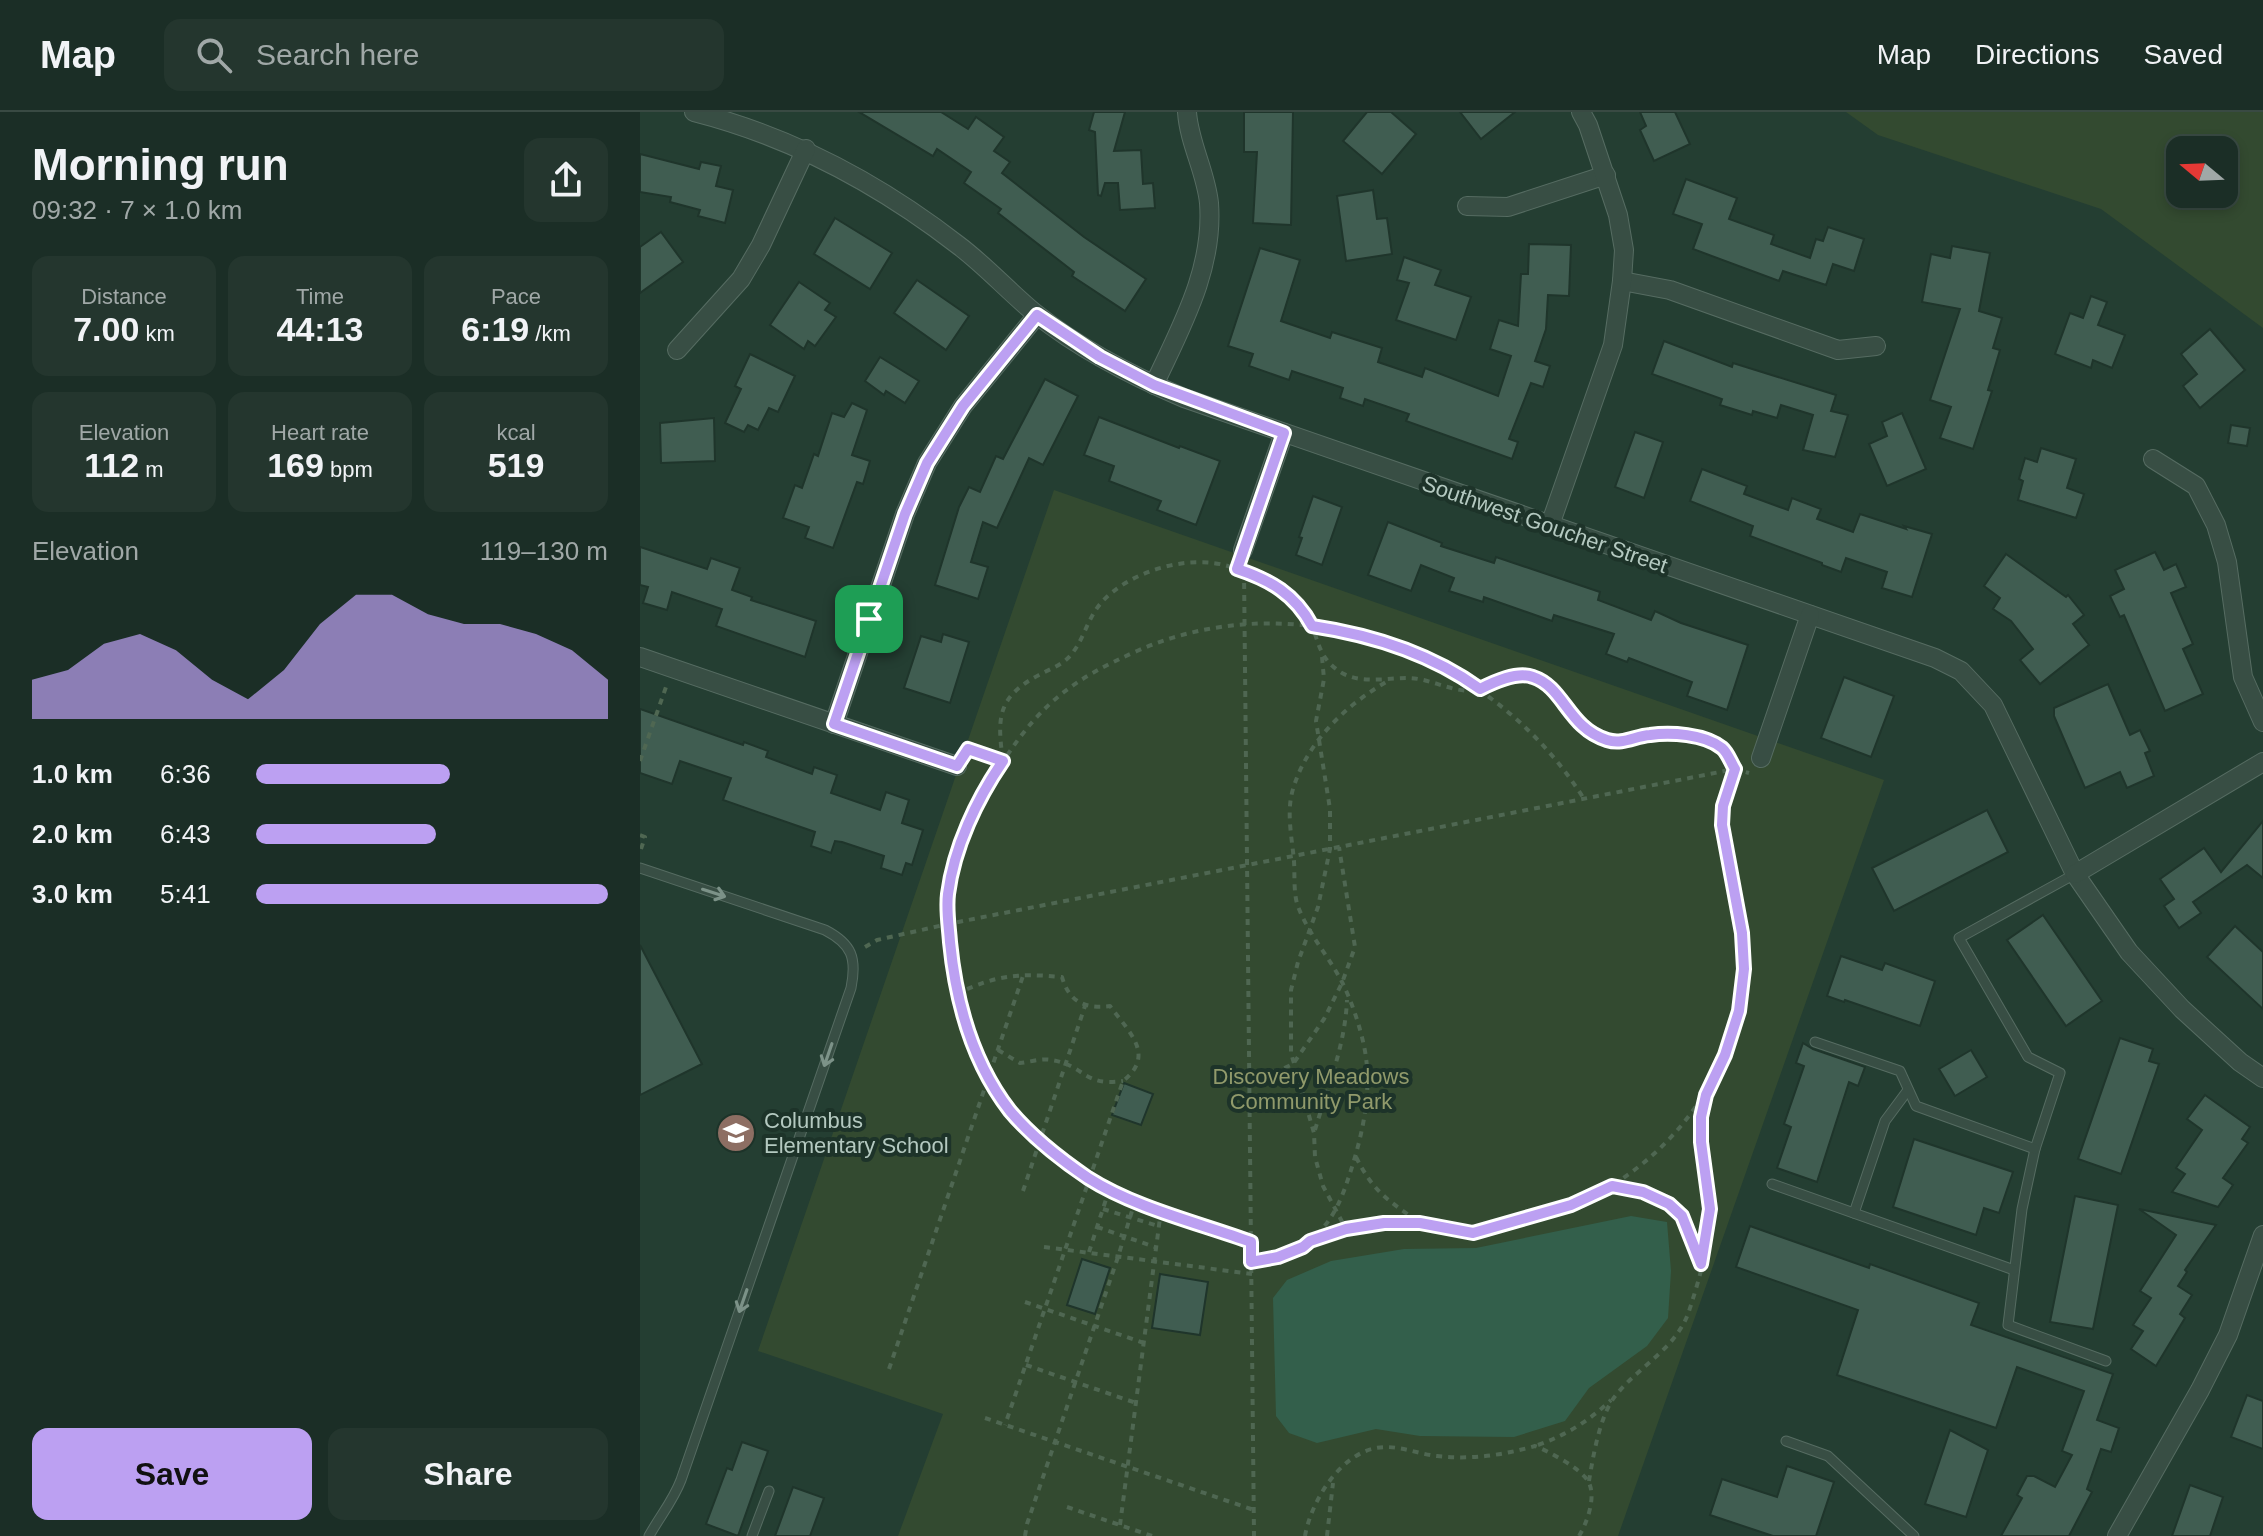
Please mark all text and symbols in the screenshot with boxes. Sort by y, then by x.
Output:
search box [164,19,724,91]
icon: search [192,33,236,77]
text: Map [40,34,116,76]
text: Search here [256,38,419,71]
text: Map [1877,39,1931,70]
text: Directions [1975,39,2100,70]
text: Saved [2144,39,2223,70]
north arrow [2166,136,2238,208]
map controls [2166,136,2238,208]
button: share [524,138,608,222]
text: Morning run [32,140,289,189]
text: 09:32 · 7 × 1.0 km [32,195,242,225]
text: Distance [81,284,167,309]
text: Time [296,284,344,309]
text: Pace [491,284,541,309]
text: 7.00 [73,310,139,348]
text: 44:13 [277,310,363,348]
text: 6:19 [461,310,529,348]
text: km [139,321,175,346]
text: /km [529,321,571,346]
text: Elevation [79,420,169,445]
text: Heart rate [271,420,369,445]
text: kcal [496,420,536,445]
text: 112 [84,446,139,484]
text: 169 [267,446,324,484]
text: 519 [488,446,544,484]
text: m [139,457,164,482]
text: bpm [324,457,373,482]
street label: Southwest Goucher Street [1419,471,1671,578]
text: Elevation [32,536,139,566]
text: 119–130 m [480,536,608,566]
pin [835,585,903,653]
icon: arrive [847,597,891,641]
text: 1.0 km [32,759,113,789]
text: 6:36 [160,759,211,789]
text: 2.0 km [32,819,113,849]
text: 6:43 [160,819,211,849]
text: 3.0 km [32,879,113,909]
text: 5:41 [160,879,211,909]
one-way arrow [701,886,726,901]
one-way arrow [819,1042,834,1067]
park label: Discovery Meadows Community Park [1213,1064,1409,1114]
place label: Columbus Elementary School [764,1108,949,1158]
school or university icon: Columbus Elementary School [715,1112,757,1154]
one-way arrow [734,1288,749,1313]
button: Save [32,1428,312,1520]
button: Share [328,1428,608,1520]

